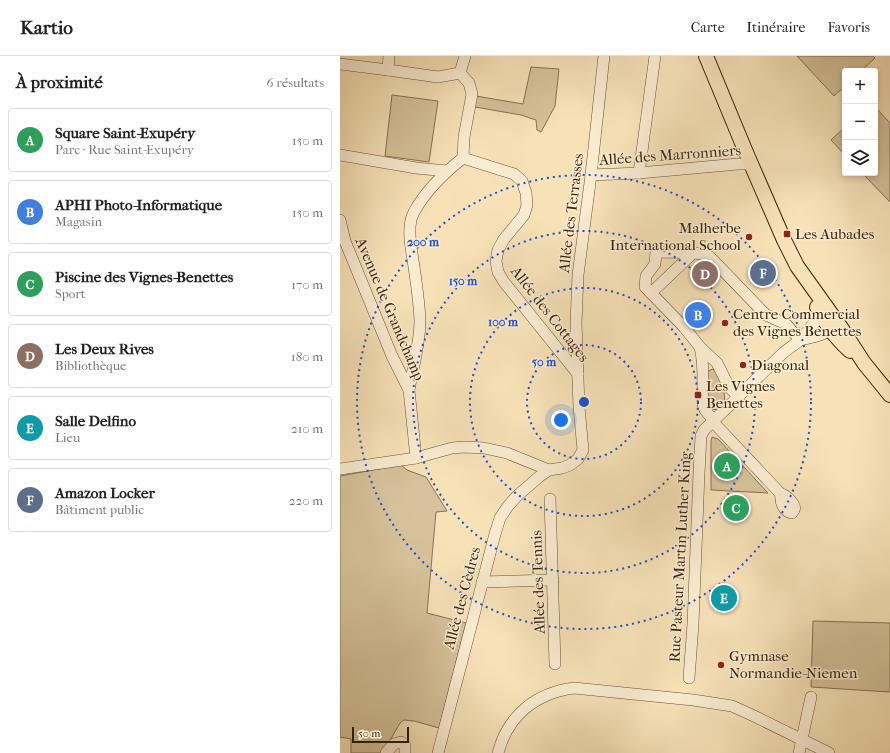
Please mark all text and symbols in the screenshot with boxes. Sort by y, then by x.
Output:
text: Kartio [20,17,73,39]
text: Carte [691,19,725,36]
text: Itinéraire [747,19,805,36]
text: Favoris [827,19,870,36]
map controls [842,68,878,176]
button: + [842,68,878,104]
text: À proximité [16,72,103,92]
text: 6 résultats [267,75,324,90]
button: − [842,104,878,140]
text: Square Saint-Exupéry [55,124,195,142]
text: A [26,133,34,148]
text: 150 m [292,133,323,148]
button: layers [842,140,878,176]
street label: Allée des Marronniers [597,141,742,169]
text: Parc · Rue Saint-Exupéry [55,142,194,157]
street label: Allée des Terrasses [555,152,587,275]
text: APHI Photo-Informatique [55,196,222,214]
text: B [26,205,34,220]
text: 150 m [292,205,323,220]
text: Magasin [55,214,102,229]
place label: Malherbe International School [610,219,742,254]
place label: Les Aubades [795,225,875,243]
marker: Les Aubades [782,229,792,239]
marker: Malherbe International School [744,232,754,242]
street label: Avenue de Grandchamp [351,234,428,383]
text: 200 m [407,235,440,249]
pin: F [750,258,776,288]
pin: D [692,259,718,289]
street label: Allée des Cottages [506,262,593,366]
text: Piscine des Vignes-Benettes [55,268,233,286]
text: 150 m [449,274,478,288]
text: C [26,277,34,292]
text: 170 m [291,277,323,292]
text: Sport [55,286,86,301]
pin: B [685,300,711,330]
place label: Centre Commercial des Vignes Benettes [733,305,862,340]
text: 100 m [488,315,519,329]
marker: Centre Commercial des Vignes Benettes [720,318,730,328]
text: Les Deux Rives [55,340,154,358]
text: D [25,349,35,364]
text: 180 m [291,349,323,364]
text: 50 m [532,355,557,369]
place label: Diagonal [751,356,809,374]
text: Bibliothèque [55,358,127,373]
marker: Diagonal [738,360,748,370]
place label: Les Vignes Benettes [706,377,776,412]
marker: Les Vignes Benettes [693,390,703,400]
centre of rings [577,395,591,409]
your location [551,410,571,430]
text: Salle Delfino [55,412,136,430]
text: E [26,421,34,436]
text: 210 m [291,421,323,436]
text: Lieu [55,430,80,445]
street label: Rue Pasteur Martin Luther King [665,450,695,663]
pin: A [714,451,740,481]
text: Amazon Locker [55,484,155,502]
text: F [27,493,33,508]
text: 220 m [289,493,323,508]
pin: C [723,493,749,523]
text: Bâtiment public [55,502,144,517]
street label: Allée des Tennis [527,529,549,635]
street label: Allée des Cèdres [439,544,484,652]
pin: E [711,583,737,613]
place label: Gymnase Normandie-Niemen [729,647,858,682]
marker: Gymnase Normandie-Niemen [716,660,726,670]
scale bar [352,725,409,744]
text: 50 m [358,727,380,740]

